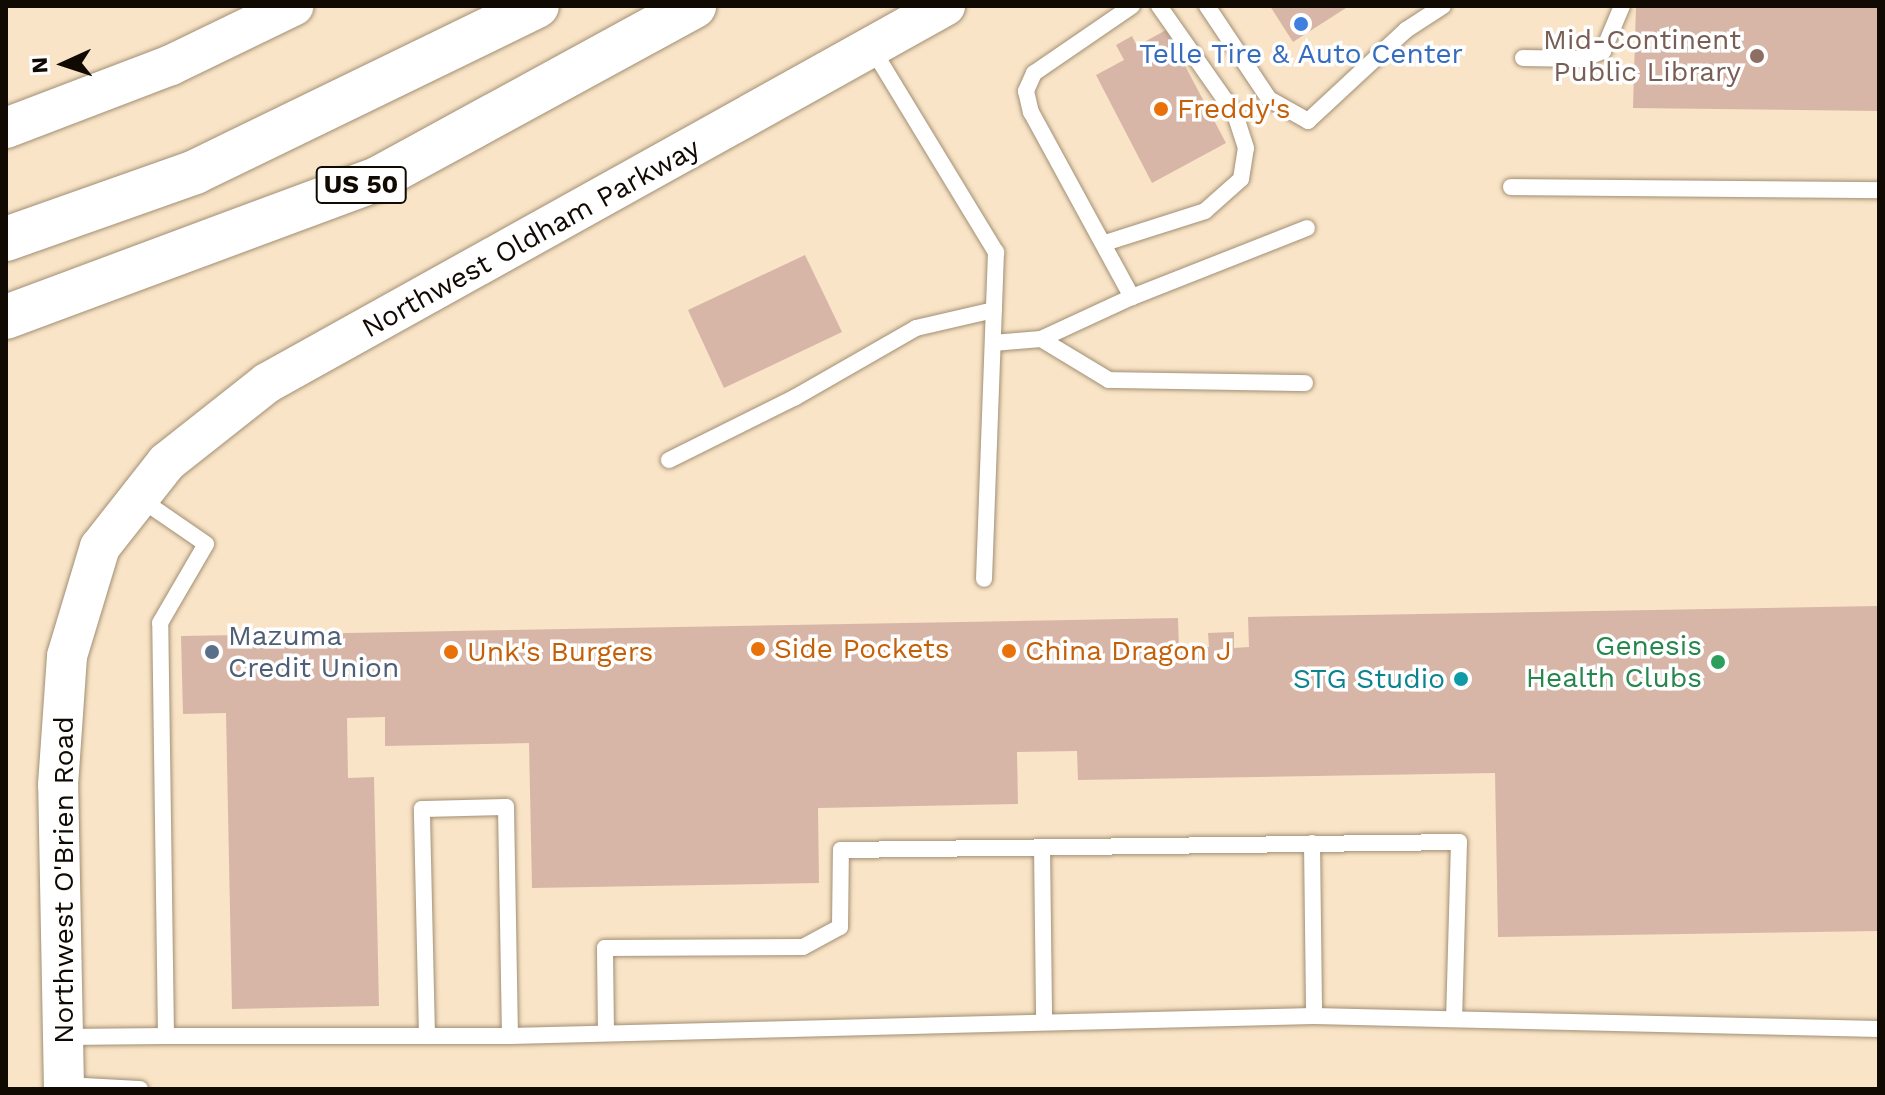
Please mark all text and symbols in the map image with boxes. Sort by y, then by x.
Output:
marker: Telle Tire & Auto Center [1292,15,1310,33]
place label: Mid-Continent Public Library [1543,23,1741,89]
north arrow [24,24,104,104]
place label: Telle Tire & Auto Center [1138,37,1464,71]
marker: Mid-Continent Public Library [1748,47,1766,65]
text: N [27,56,52,74]
place label: Freddy's [1177,92,1291,126]
marker: Freddy's [1152,100,1170,118]
street label: Northwest Oldham Parkway [356,131,706,345]
road number: US 50 [315,163,407,207]
place label: Mazuma Credit Union [228,619,399,685]
place label: Genesis Health Clubs [1526,629,1702,695]
place label: Side Pockets [774,632,949,666]
place label: China Dragon J [1025,634,1233,668]
place label: Unk's Burgers [467,635,653,669]
marker: Side Pockets [749,640,767,658]
marker: China Dragon J [1000,642,1018,660]
marker: Mazuma Credit Union [203,643,221,661]
marker: Unk's Burgers [442,643,460,661]
marker: Genesis Health Clubs [1709,653,1727,671]
place label: STG Studio [1293,662,1445,696]
marker: STG Studio [1452,670,1470,688]
street label: Northwest O'Brien Road [47,716,81,1044]

